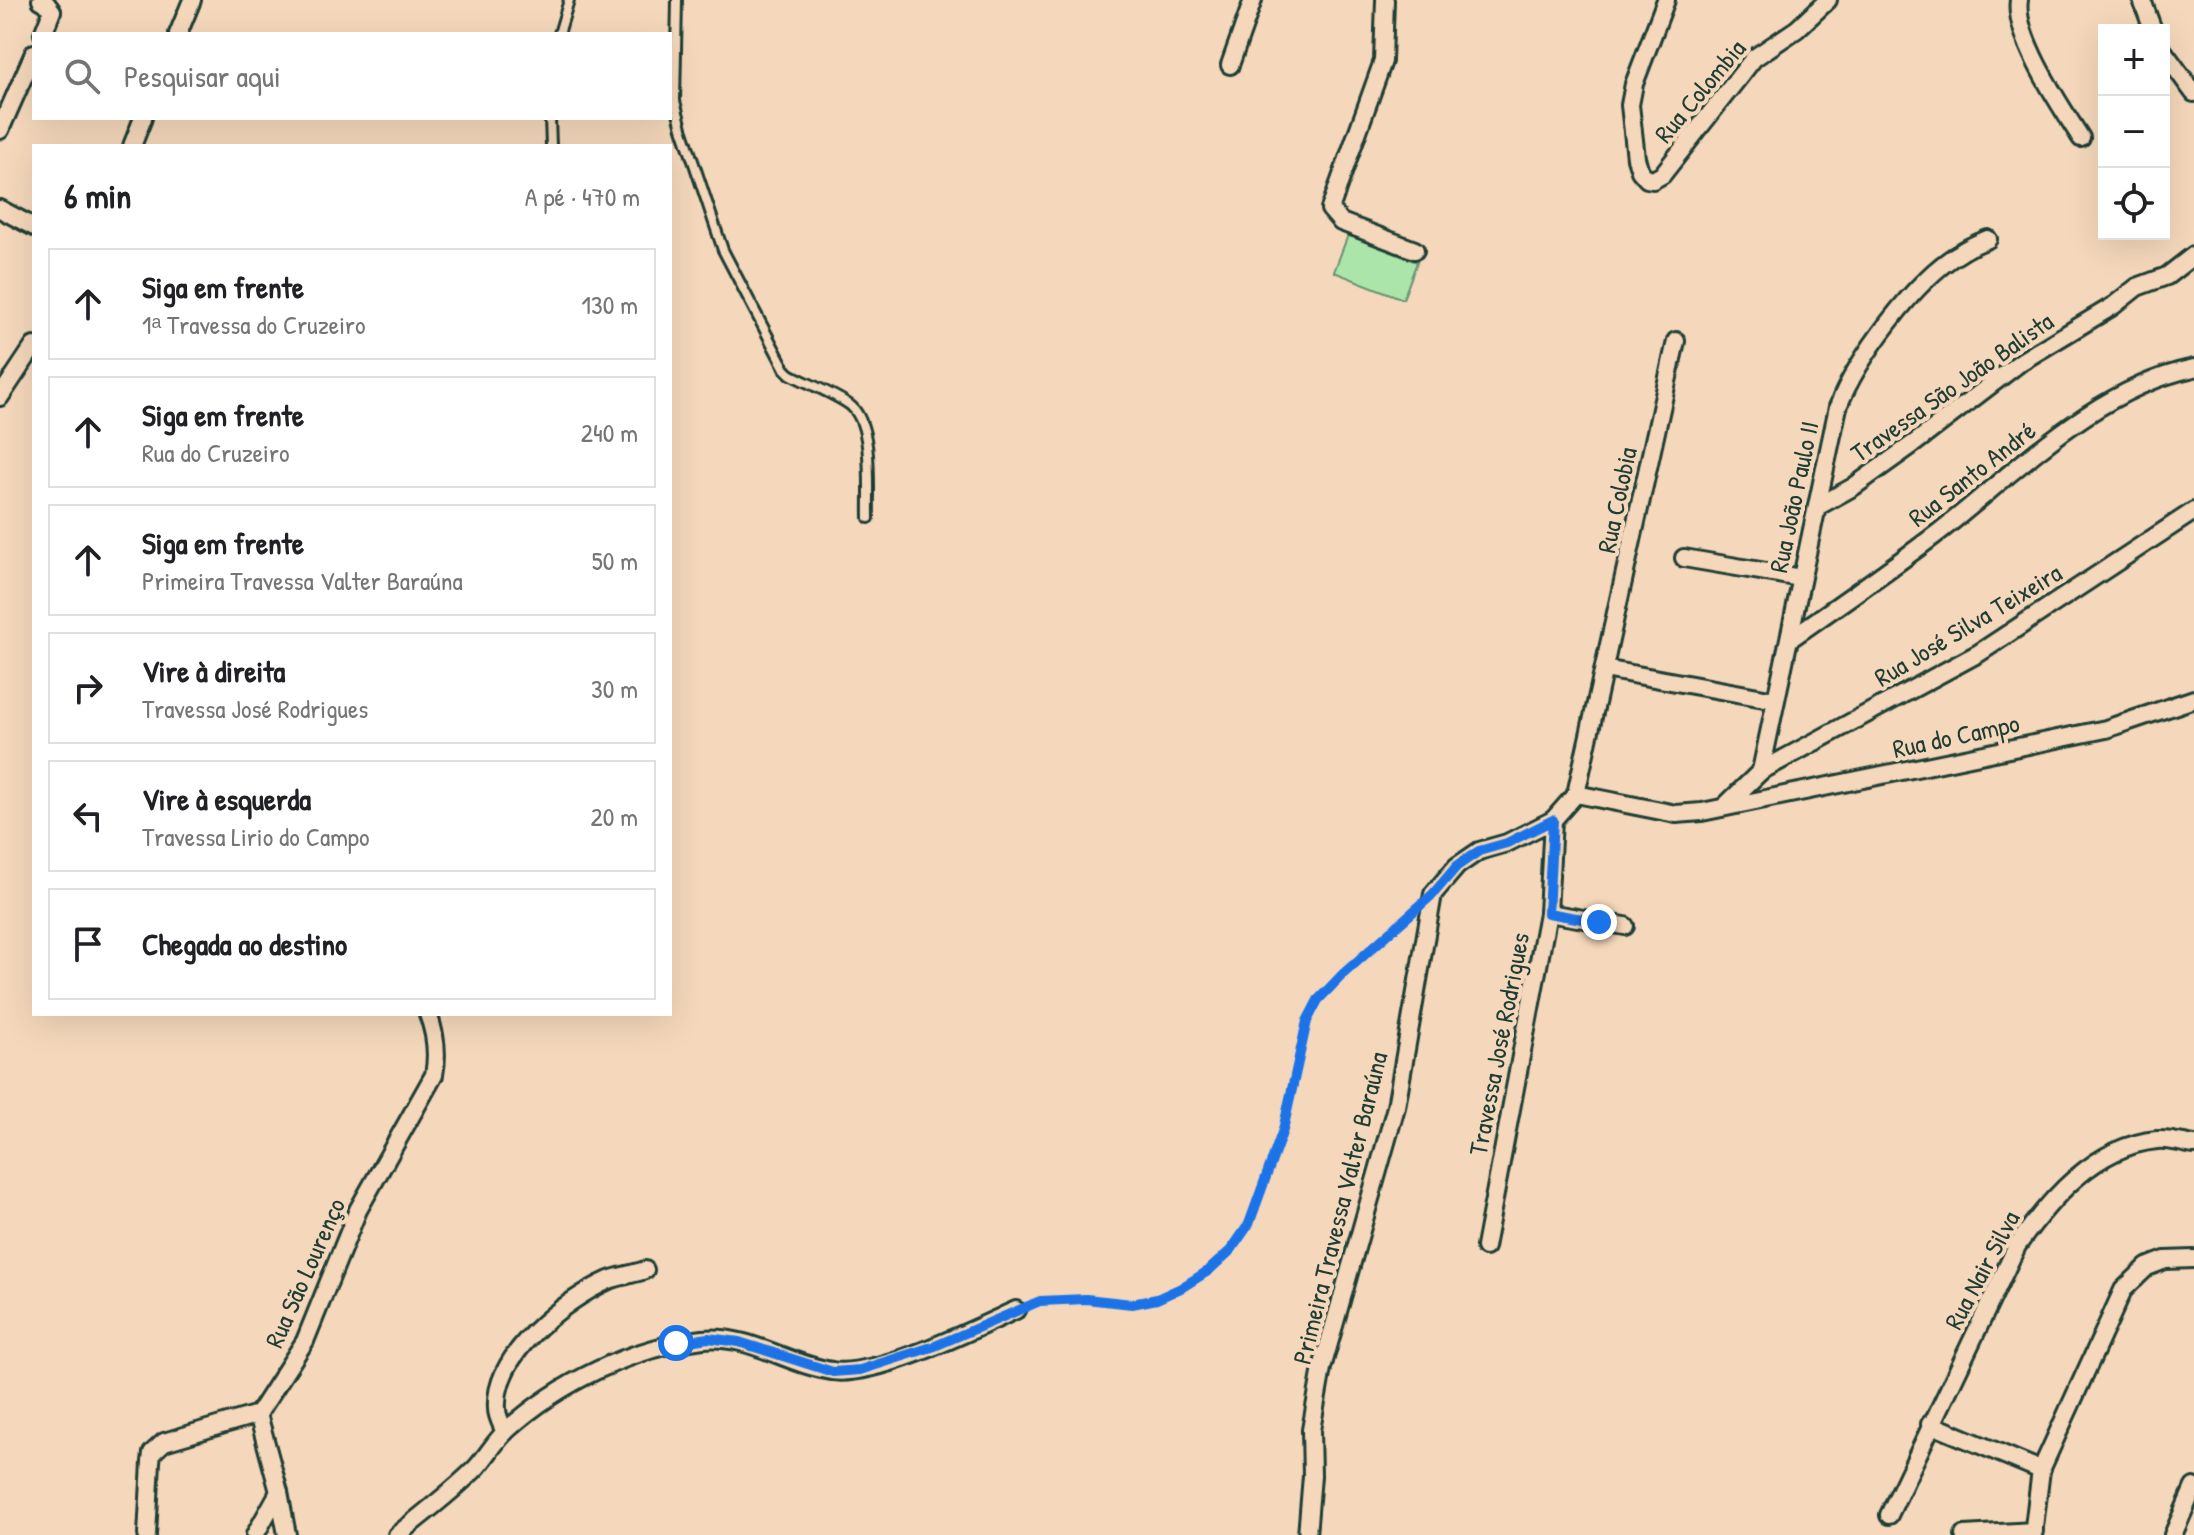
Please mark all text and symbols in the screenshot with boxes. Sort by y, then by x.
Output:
map controls [2098,24,2170,240]
button: + [2098,24,2170,96]
search box [32,32,672,120]
street label: Rua Colombia [1646,32,1753,150]
icon: search [60,54,104,98]
text: Pesquisar aqui [124,56,281,96]
button: − [2098,96,2170,168]
button: locate [2098,168,2170,240]
text: 6 min [64,173,132,219]
text: A pé · 470 m [525,179,640,214]
text: Siga em frente [142,267,304,307]
icon: ahead [66,282,110,326]
text: 130 m [582,287,638,322]
street label: Travessa São João Balista [1843,303,2060,470]
text: 1ᵃ Travessa do Cruzeiro [142,307,365,342]
text: Siga em frente [142,395,304,435]
icon: ahead [66,410,110,454]
street label: Rua Santo André [1901,413,2043,534]
text: 240 m [581,415,638,450]
street label: Rua João Paulo II [1760,418,1827,576]
text: Rua do Cruzeiro [142,435,289,470]
street label: Rua Colobia [1588,444,1645,556]
text: Siga em frente [142,523,304,563]
icon: ahead [66,538,110,582]
text: 50 m [592,543,638,578]
street label: Rua José Silva Teixeira [1868,555,2068,694]
text: Primeira Travessa Valter Baraúna [142,563,463,598]
text: Vire à direita [142,651,285,691]
icon: right [66,666,110,710]
text: 30 m [591,671,638,706]
text: Travessa José Rodrigues [142,691,368,726]
street label: Rua do Campo [1889,705,2022,766]
text: Vire à esquerda [142,779,311,819]
icon: left [66,794,110,838]
text: 20 m [591,799,638,834]
text: Travessa Lirio do Campo [142,819,369,854]
route end [1581,904,1617,940]
icon: arrive [66,922,110,966]
text: Chegada ao destino [142,924,347,964]
street label: Travessa José Rodrigues [1460,929,1537,1158]
street label: Primeira Travessa Valter Baraúna [1284,1048,1395,1368]
street label: Rua São Lourenço [256,1193,353,1353]
street label: Rua Nair Silva [1936,1204,2027,1335]
route start [658,1325,694,1361]

